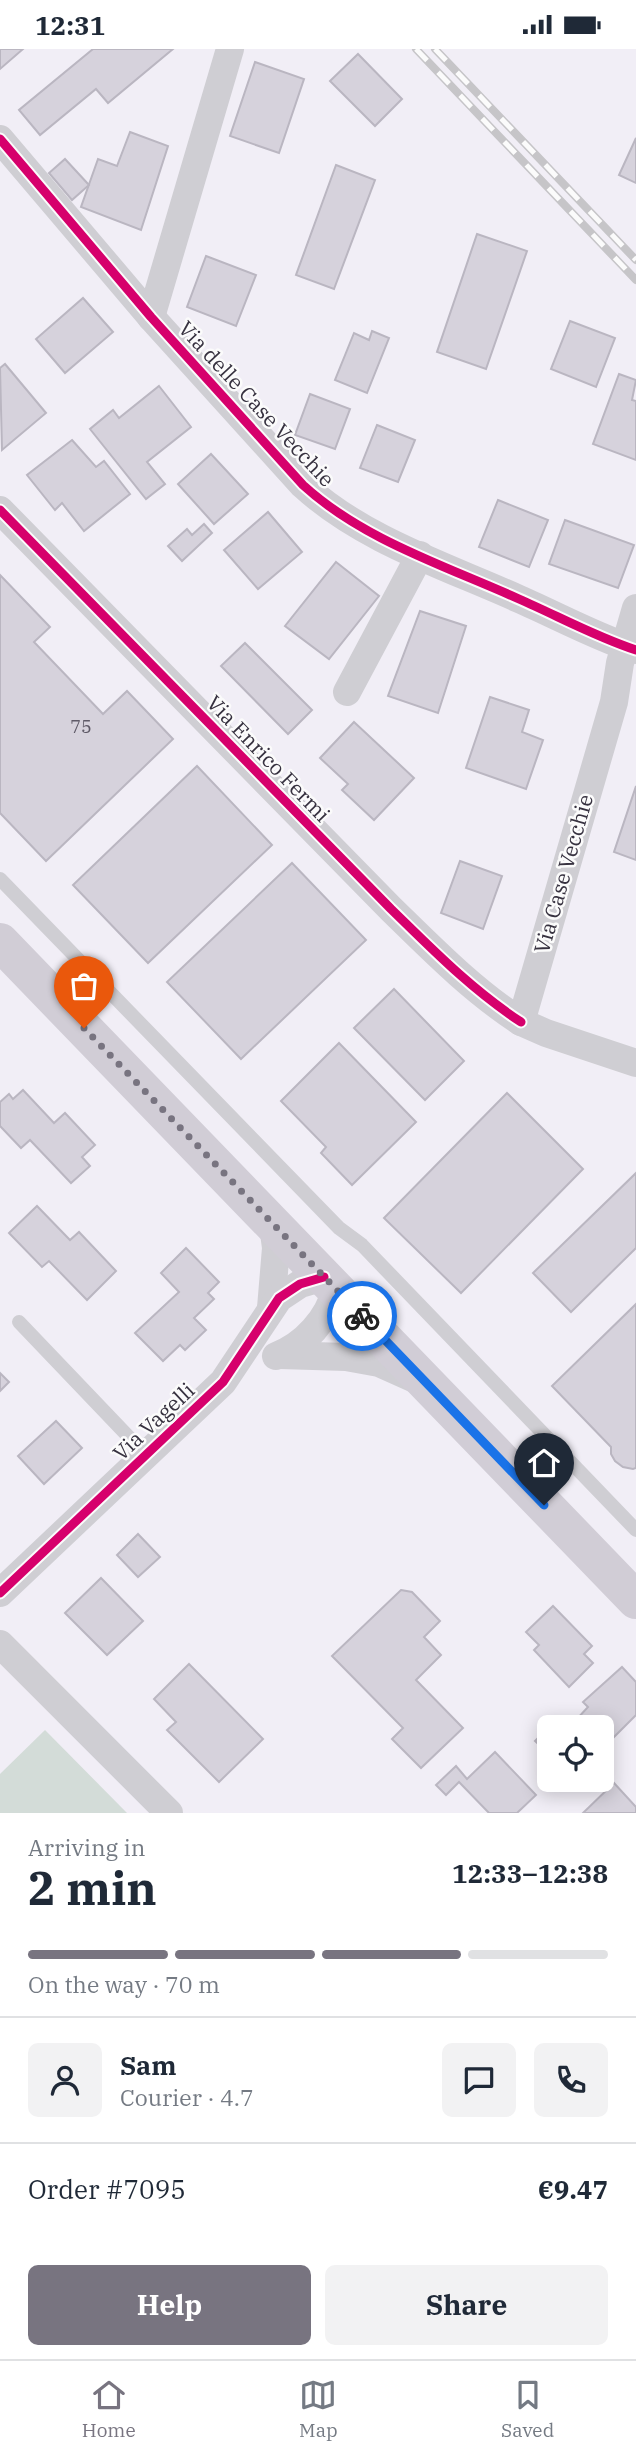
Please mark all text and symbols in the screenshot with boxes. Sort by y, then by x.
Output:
text: 12:31 [35,8,105,42]
street label: Via delle Case Vecchie [173,314,341,492]
street label: Via Enrico Fermi [201,689,336,828]
house number: 75 [70,715,92,738]
street label: Via Case Vecchie [527,791,599,957]
pin [54,956,114,1028]
icon: bag [65,967,103,1005]
courier [327,1281,397,1351]
icon: bike [343,1297,381,1335]
street label: Via Vagelli [106,1376,200,1466]
pin [514,1433,574,1505]
icon: home [525,1444,563,1482]
map controls [537,1715,614,1792]
button: locate [537,1715,614,1792]
text: Arriving in [28,1832,145,1862]
text: 12:33–12:38 [452,1856,608,1890]
text: 2 min [28,1858,157,1918]
text: On the way · 70 m [28,1969,220,1999]
button: person [28,2043,102,2117]
button: chat [442,2043,516,2117]
button: phone [534,2043,608,2117]
text: Sam [120,2048,176,2082]
text: Courier · 4.7 [120,2082,254,2112]
text: Order #7095 [28,2172,186,2206]
text: €9.47 [538,2172,608,2206]
button: Help [28,2265,311,2345]
button: Share [325,2265,608,2345]
tab: Home [82,2376,136,2442]
tab: Map [299,2376,338,2442]
tab: Saved [501,2376,554,2442]

